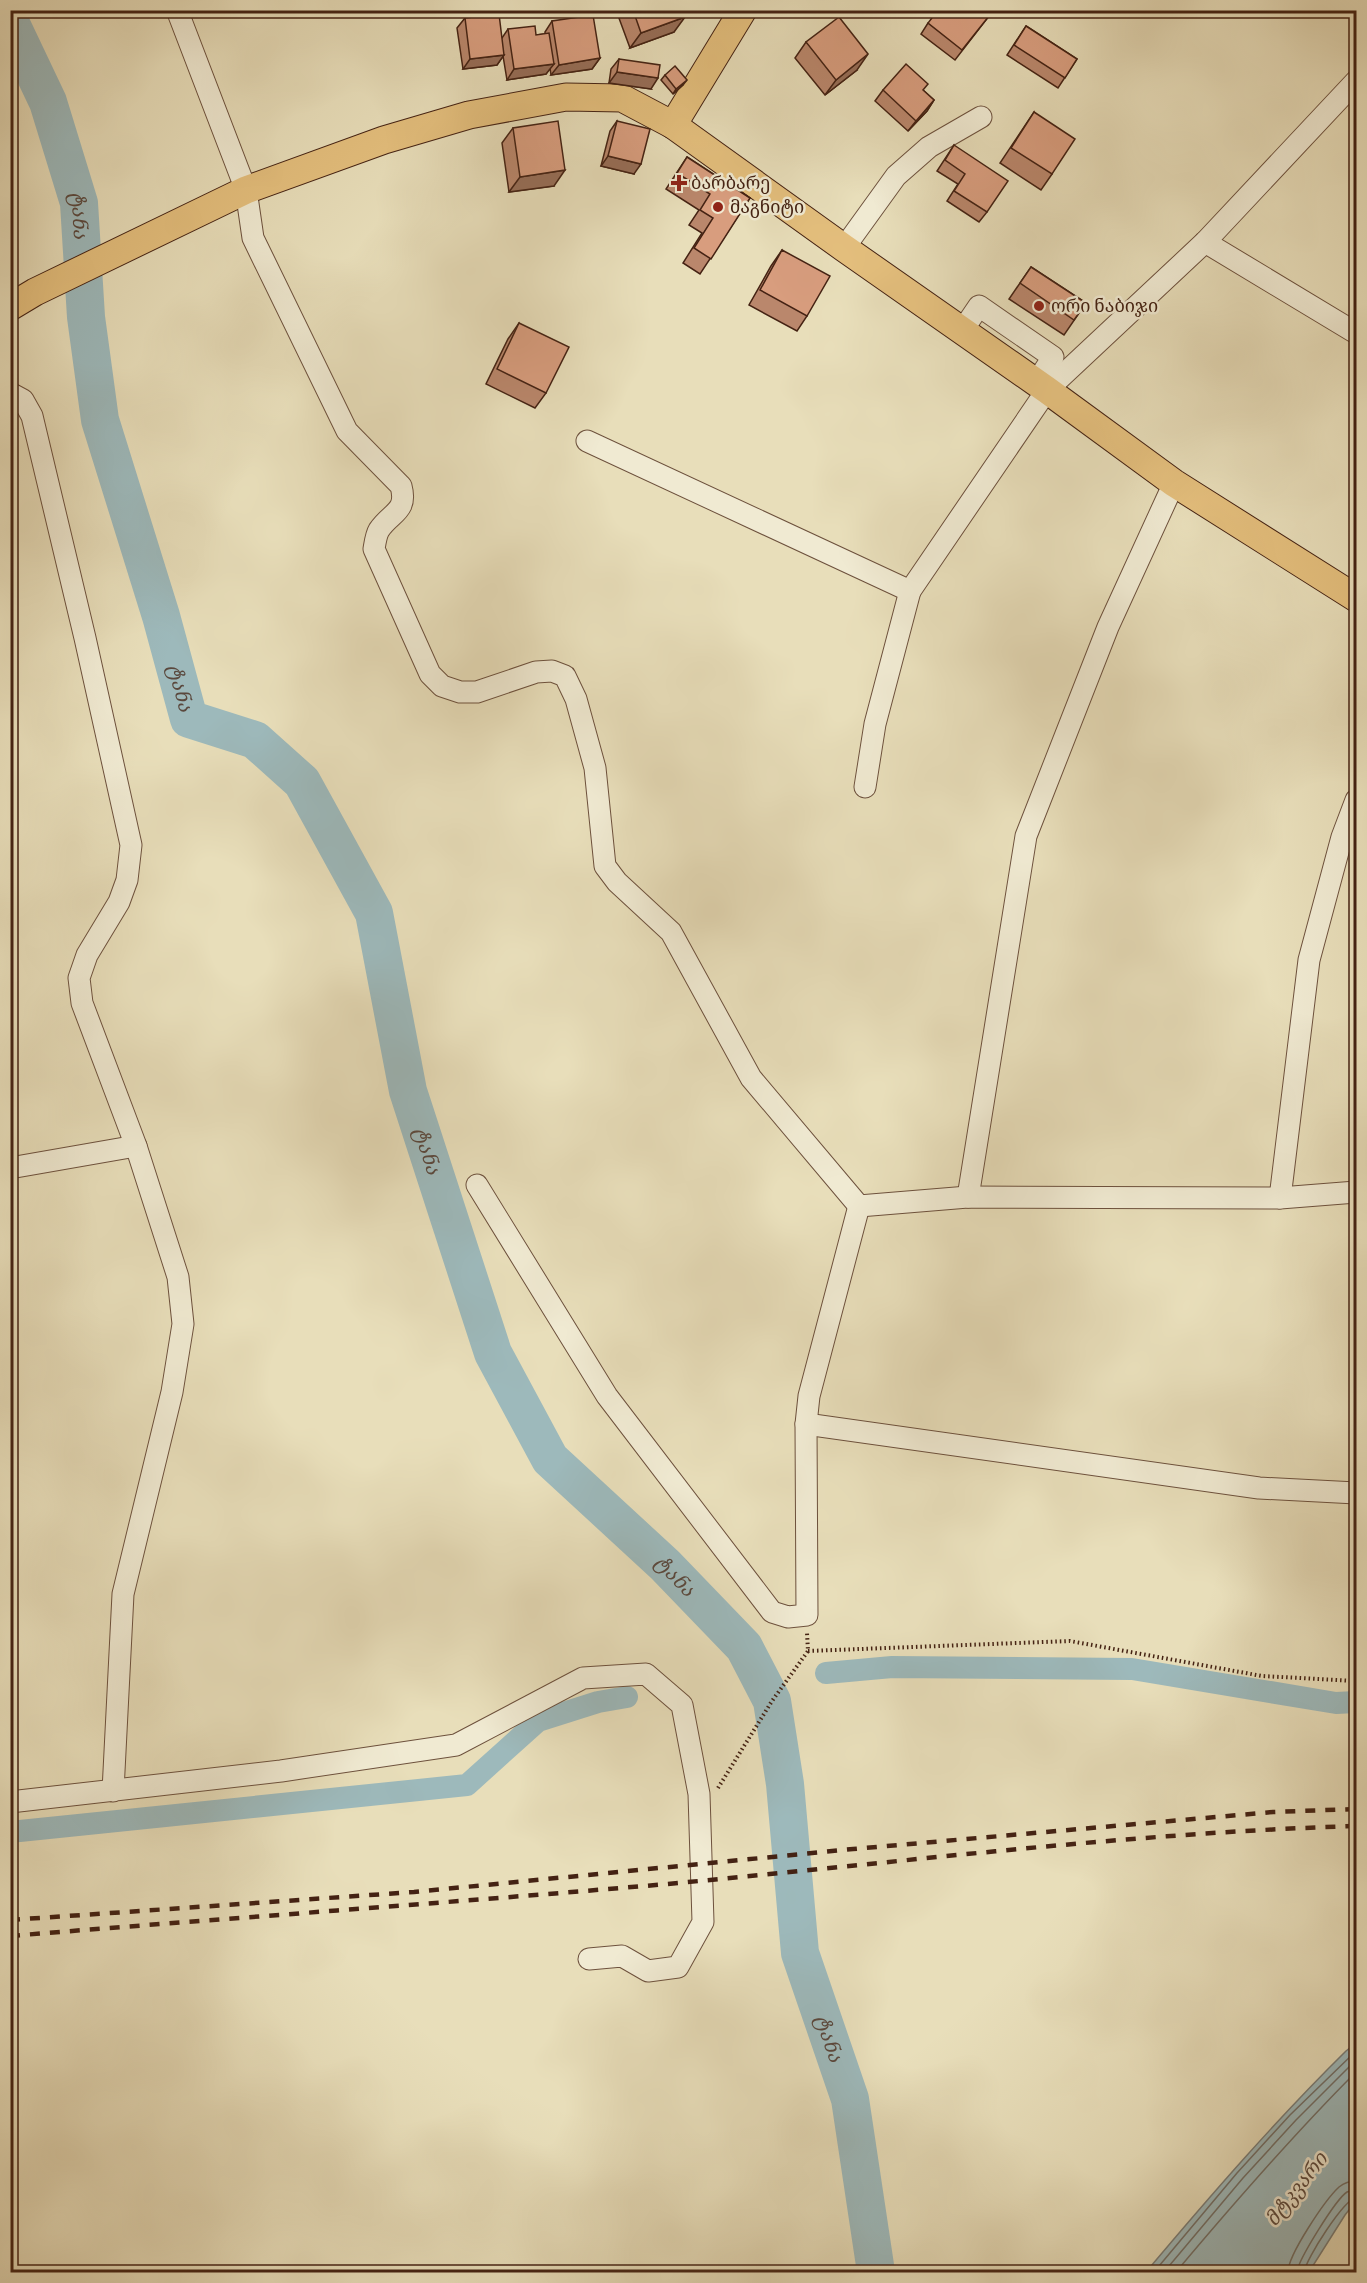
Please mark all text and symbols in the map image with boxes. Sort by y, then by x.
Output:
place label: ბარბარე [691,172,770,197]
marker: ბარბარე [672,176,686,190]
water label: ტანა [60,188,93,240]
place label: მაგნიტი [730,196,804,221]
marker: მაგნიტი [711,200,725,214]
place label: ორი ნაბიჯი [1051,295,1158,320]
marker: ორი ნაბიჯი [1032,299,1046,313]
water label: ტანა [159,661,198,716]
water label: ტანა [405,1124,446,1179]
water label: ტანა [647,1550,701,1604]
water label: ტანა [806,2011,848,2066]
water label: მტკვარი [1260,2146,1336,2233]

